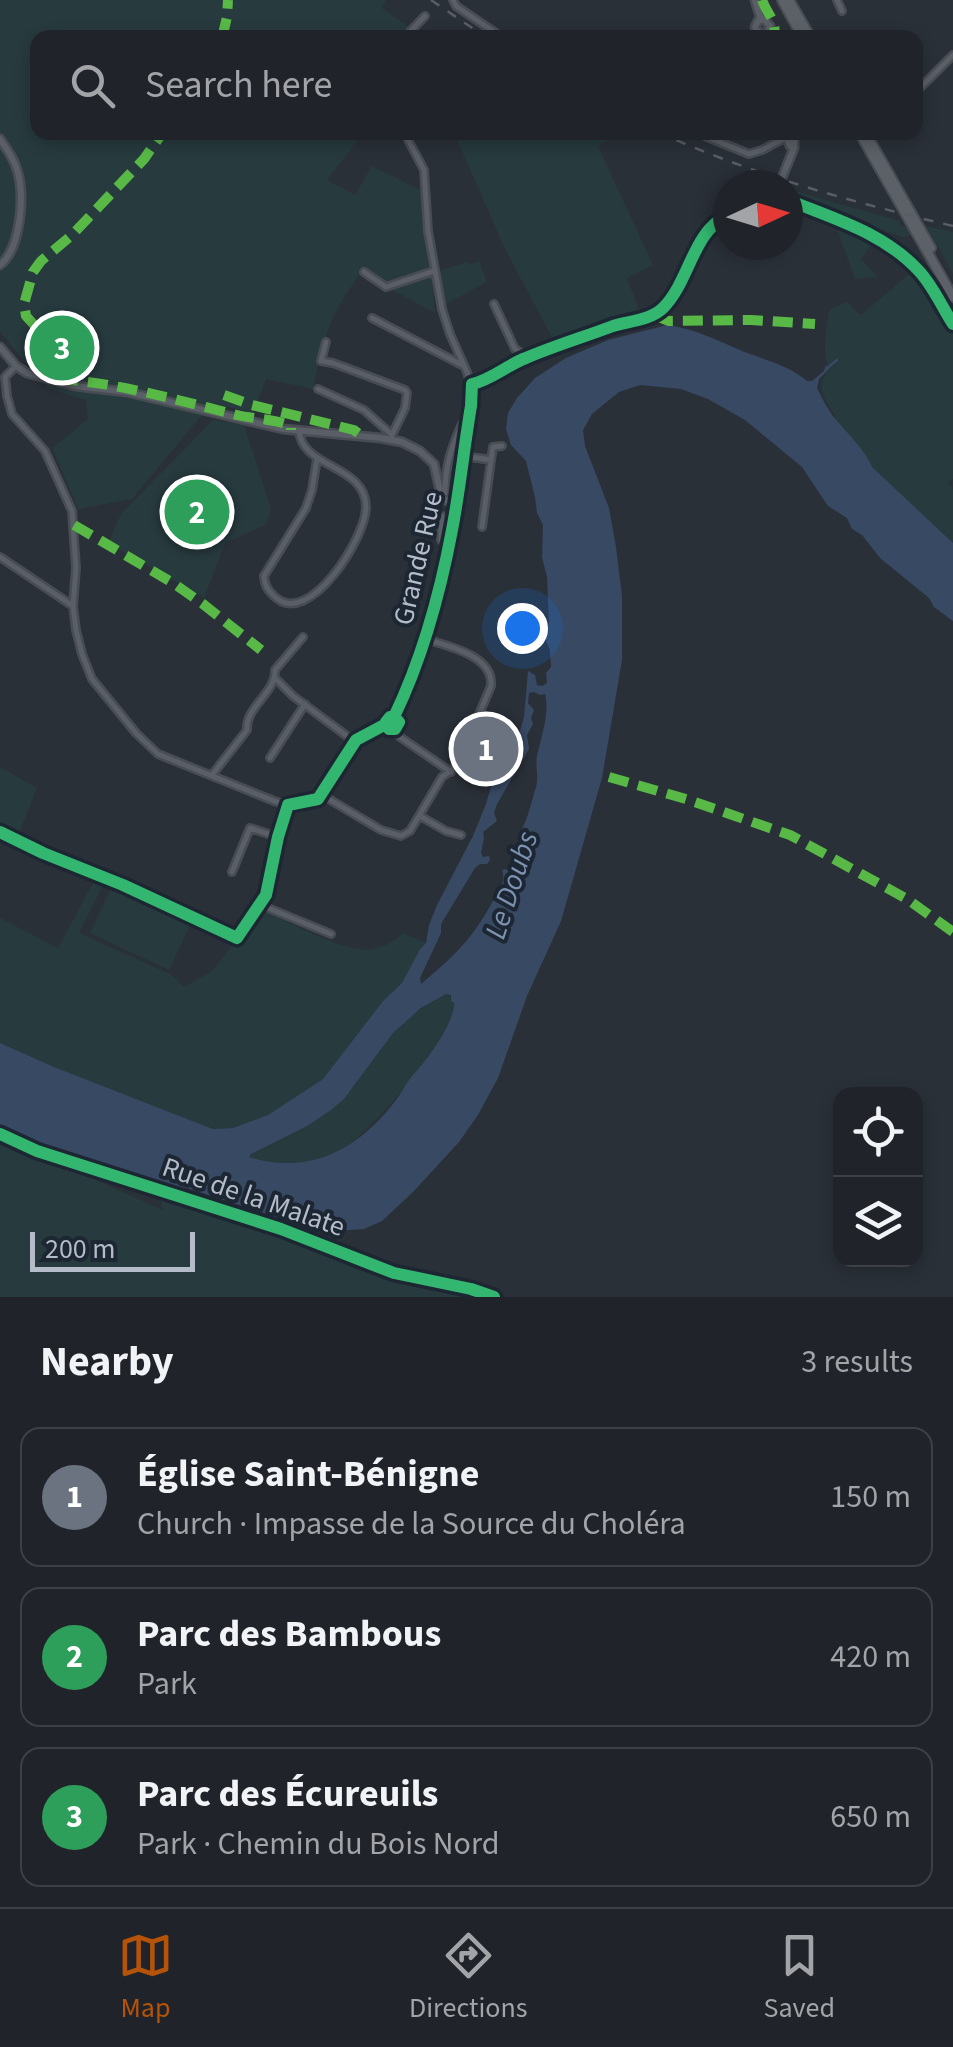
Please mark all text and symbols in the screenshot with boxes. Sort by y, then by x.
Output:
search box [30,30,923,140]
icon: search [65,58,120,113]
text: Search here [145,58,332,112]
north arrow [713,170,803,260]
pin: 3 [30,310,94,386]
pin: 2 [164,474,230,550]
street label: Grande Rue [383,488,453,629]
your location [497,603,548,654]
pin: 1 [454,712,518,786]
water label: Le Doubs [474,826,549,945]
map controls [833,1087,923,1267]
button: locate [833,1087,923,1177]
street label: Rue de la Malate [157,1147,350,1247]
button: layers [833,1177,923,1267]
scale bar [30,1227,195,1272]
text: 200 m [45,1229,116,1269]
text: Nearby [40,1332,174,1392]
text: 3 results [801,1339,913,1385]
text: Église Saint-Bénigne [137,1447,479,1501]
text: 1 [66,1474,83,1520]
text: 150 m [830,1474,911,1520]
text: Church · Impasse de la Source du Choléra [137,1501,686,1547]
text: Parc des Bambous [137,1607,441,1661]
text: 2 [66,1634,83,1680]
text: 420 m [830,1634,911,1680]
text: Park [137,1661,197,1707]
text: Parc des Écureuils [137,1767,438,1821]
text: 3 [66,1794,83,1840]
text: 650 m [830,1794,911,1840]
text: Park · Chemin du Bois Nord [137,1821,499,1867]
tab: Map [118,1928,173,2028]
tab: Directions [409,1928,528,2028]
tab: Saved [764,1928,835,2028]

